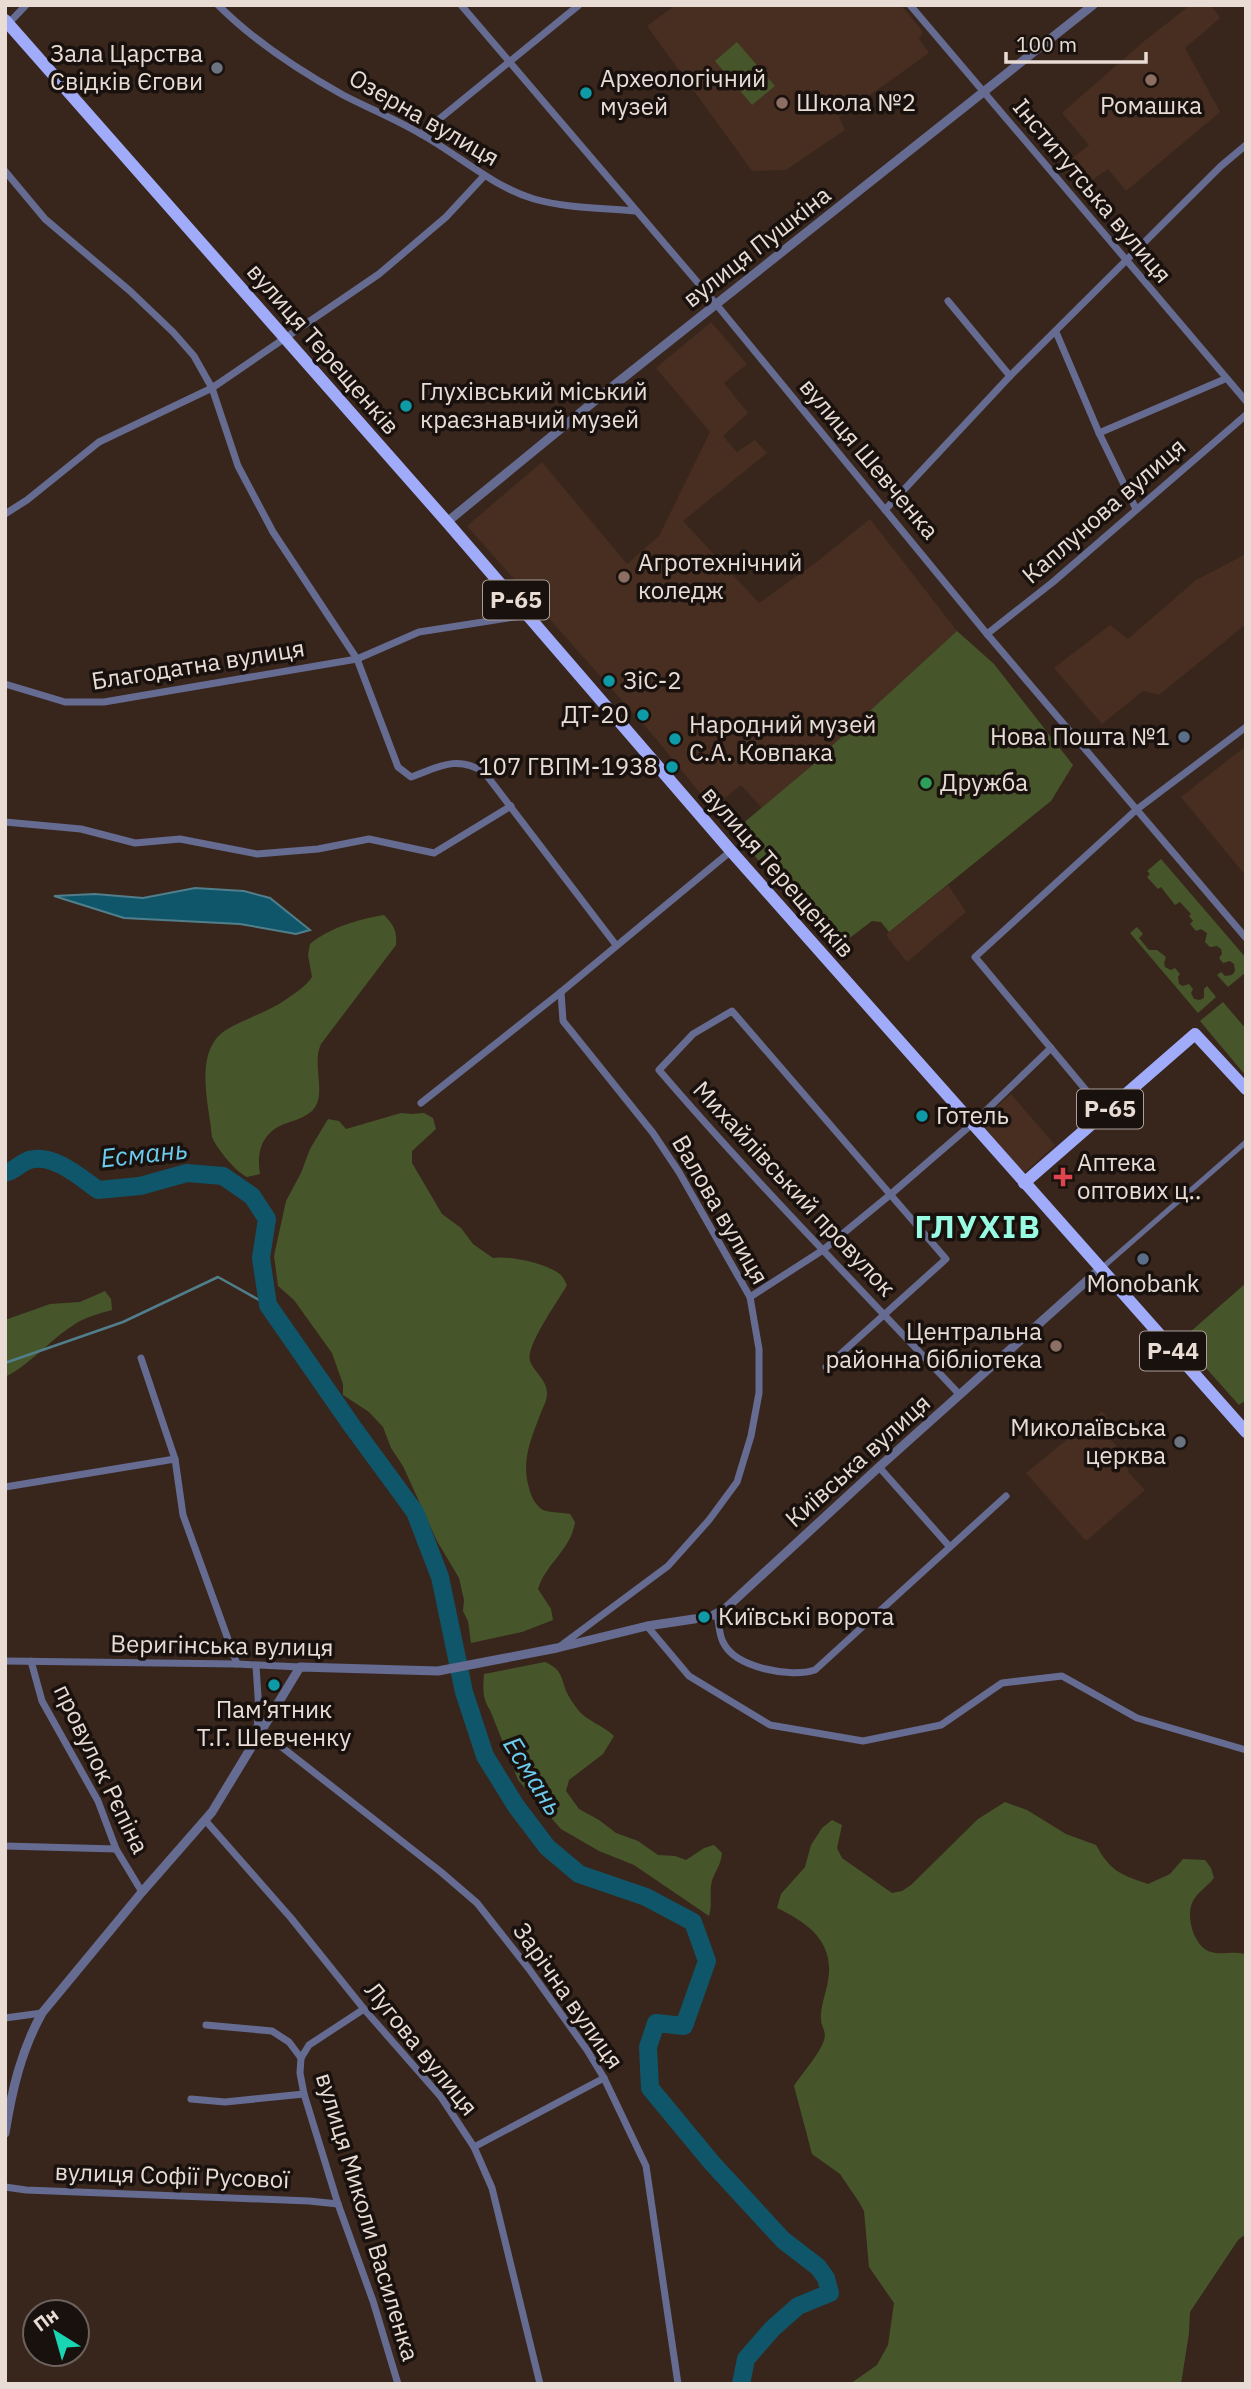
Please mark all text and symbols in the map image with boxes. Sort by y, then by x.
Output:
scale bar [1006,21,1146,65]
text: 100 m [1016,30,1077,58]
place label: Зала Царства Свідків Єгови [50,37,203,97]
marker: Зала Царства Свідків Єгови [209,60,225,76]
street label: Озерна вулиця [344,61,505,173]
place label: Археологічний музей [600,62,766,122]
marker: Ромашка [1143,72,1159,88]
marker: Археологічний музей [578,85,594,101]
place label: Школа №2 [796,86,916,118]
place label: Ромашка [1100,89,1202,121]
street label: Інститутська вулиця [1006,91,1180,289]
marker: Школа №2 [774,95,790,111]
street label: вулиця Пушкіна [676,178,837,314]
street label: вулиця Терещенків [240,256,407,441]
street label: вулиця Шевченка [793,371,947,546]
place label: Глухівський міський краєзнавчий музей [420,375,648,435]
marker: Глухівський міський краєзнавчий музей [398,398,414,414]
street label: Каплунова вулиця [1015,430,1192,590]
place label: Агротехнічний коледж [638,546,802,606]
marker: Агротехнічний коледж [616,569,632,585]
road number: Р-65 [483,580,549,620]
street label: Благодатна вулиця [89,631,307,697]
place label: ЗіС-2 [623,664,682,696]
marker: ЗіС-2 [601,673,617,689]
place label: ДТ-20 [562,698,629,730]
marker: ДТ-20 [635,707,651,723]
place label: Народний музей С.А. Ковпака [689,708,876,768]
place label: Нова Пошта №1 [990,720,1170,752]
marker: Нова Пошта №1 [1176,729,1192,745]
marker: Народний музей С.А. Ковпака [667,731,683,747]
place label: 107 ГВПМ-1938 [478,750,658,782]
marker: 107 ГВПМ-1938 [664,759,680,775]
place label: Дружба [940,766,1028,798]
marker: Дружба [918,775,934,791]
street label: вулиця Терещенків [695,779,862,964]
street label: Михайлівський провулок [686,1074,903,1303]
road number: Р-65 [1077,1090,1143,1128]
place label: Готель [936,1099,1009,1131]
marker: Готель [914,1108,930,1124]
street label: Валова вулиця [665,1129,777,1290]
water label: Есмань [99,1132,189,1174]
place label: Аптека оптових ц‥ [1077,1146,1201,1206]
marker: Аптека оптових ц‥ [1055,1169,1071,1185]
district label: ГЛУХІВ [914,1205,1042,1247]
marker: Monobank [1135,1251,1151,1267]
place label: Monobank [1086,1267,1200,1299]
place label: Центральна районна бібліотека [825,1315,1042,1375]
road number: Р-44 [1140,1332,1206,1370]
marker: Центральна районна бібліотека [1048,1338,1064,1354]
street label: Київська вулиця [778,1387,937,1534]
place label: Миколаївська церква [1010,1411,1166,1471]
marker: Миколаївська церква [1172,1434,1188,1450]
place label: Київські ворота [718,1600,894,1632]
marker: Київські ворота [696,1609,712,1625]
street label: Веригінська вулиця [110,1627,334,1663]
marker: Пам’ятник Т.Г. Шевченку [266,1677,282,1693]
street label: провулок Рєпіна [47,1679,157,1859]
place label: Пам’ятник Т.Г. Шевченку [197,1693,351,1753]
water label: Есмань [496,1729,571,1822]
street label: Зарічна вулиця [506,1916,631,2075]
street label: Лугова вулиця [358,1975,486,2122]
street label: вулиця Миколи Василенка [309,2069,427,2365]
street label: вулиця Софії Русової [54,2155,291,2195]
north arrow [21,2298,91,2368]
text: Пн [29,2302,63,2337]

